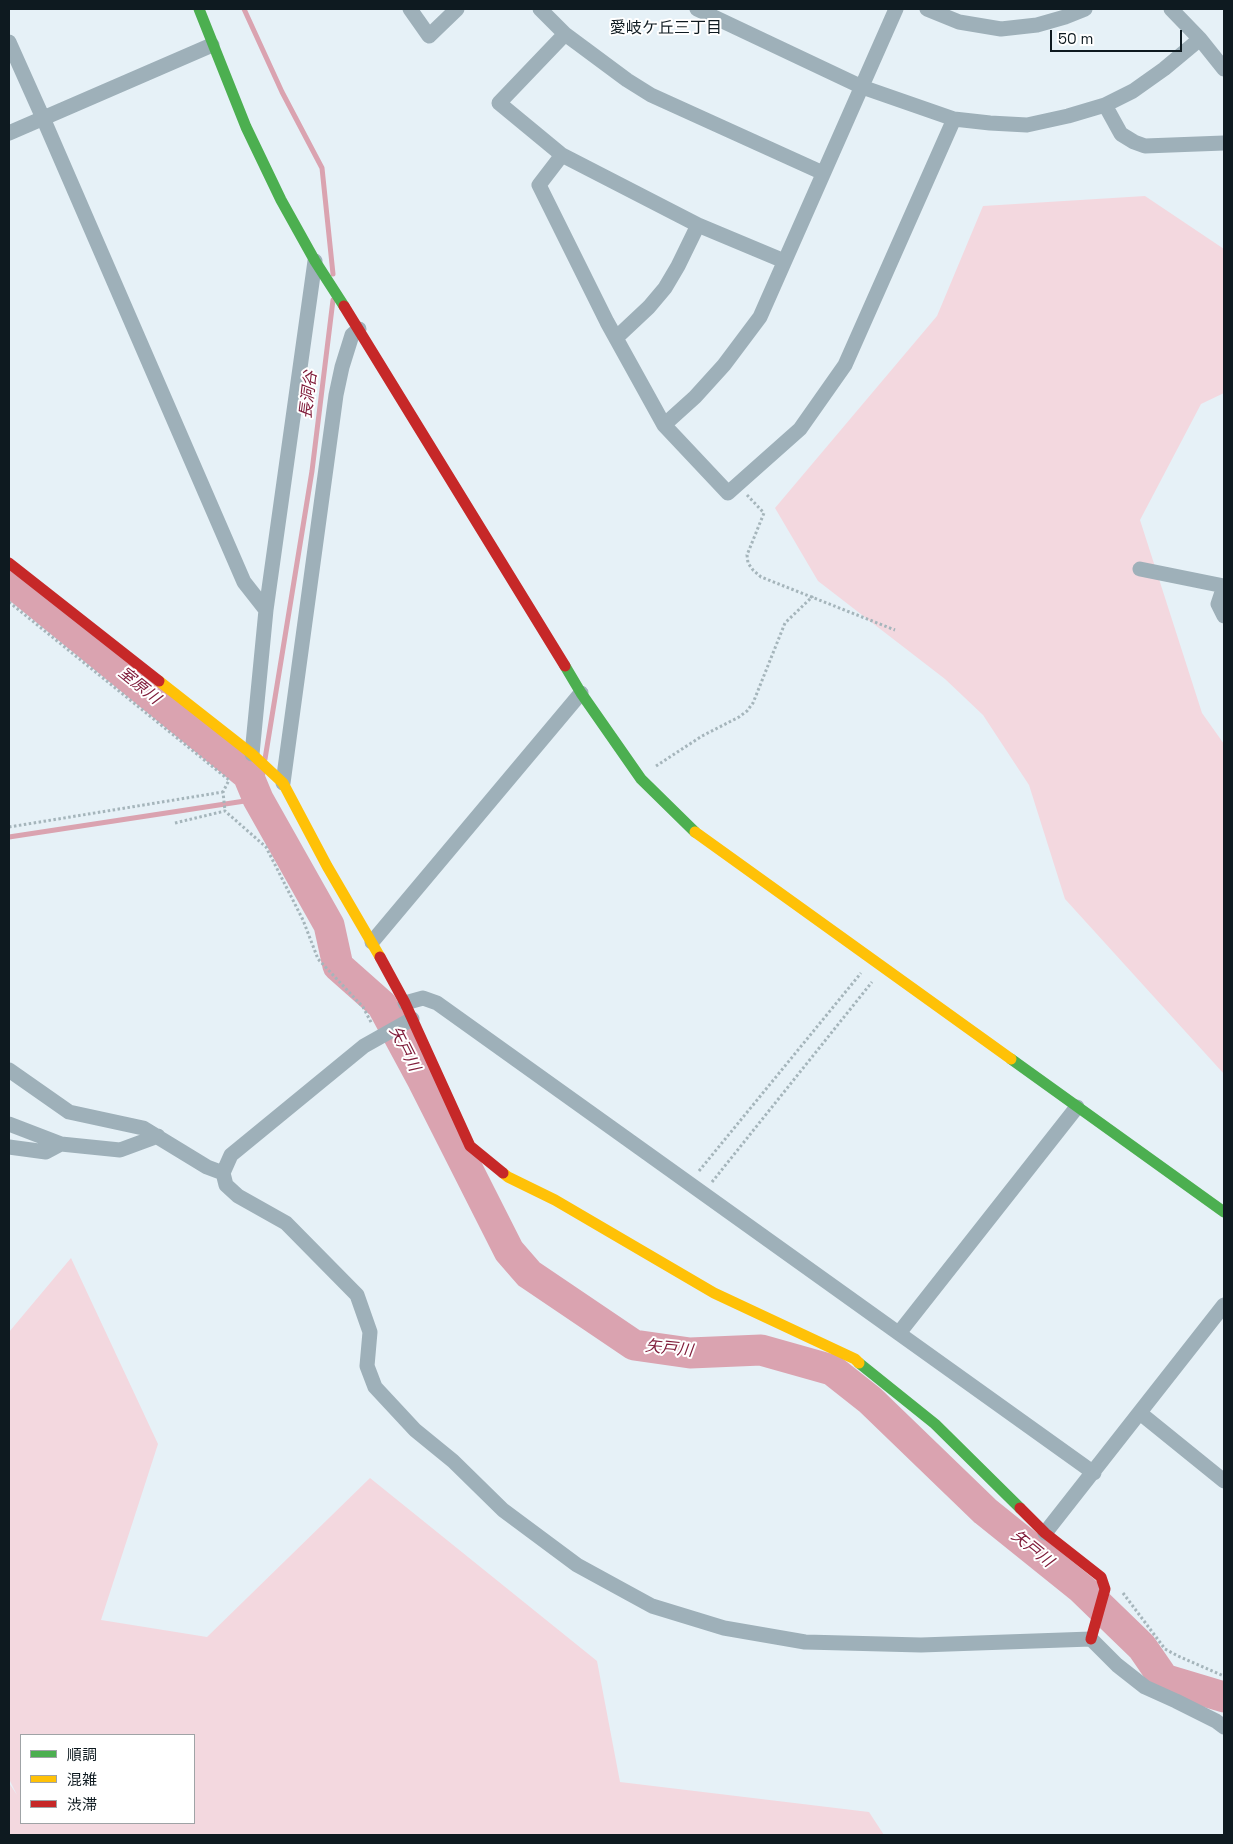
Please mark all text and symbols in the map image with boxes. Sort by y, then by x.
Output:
district label: 愛岐ケ丘三丁目 [610,19,722,39]
scale bar [1053,20,1186,52]
text: 50 m [1058,29,1093,48]
water label: 長洞谷 [297,370,321,420]
water label: 室原川 [114,663,164,709]
water label: 矢戸川 [385,1023,423,1075]
water label: 矢戸川 [644,1337,694,1361]
water label: 矢戸川 [1007,1526,1057,1572]
legend [20,1734,195,1824]
text: 順調 [67,1745,97,1764]
text: 混雑 [67,1770,97,1789]
text: 渋滞 [67,1795,97,1814]

